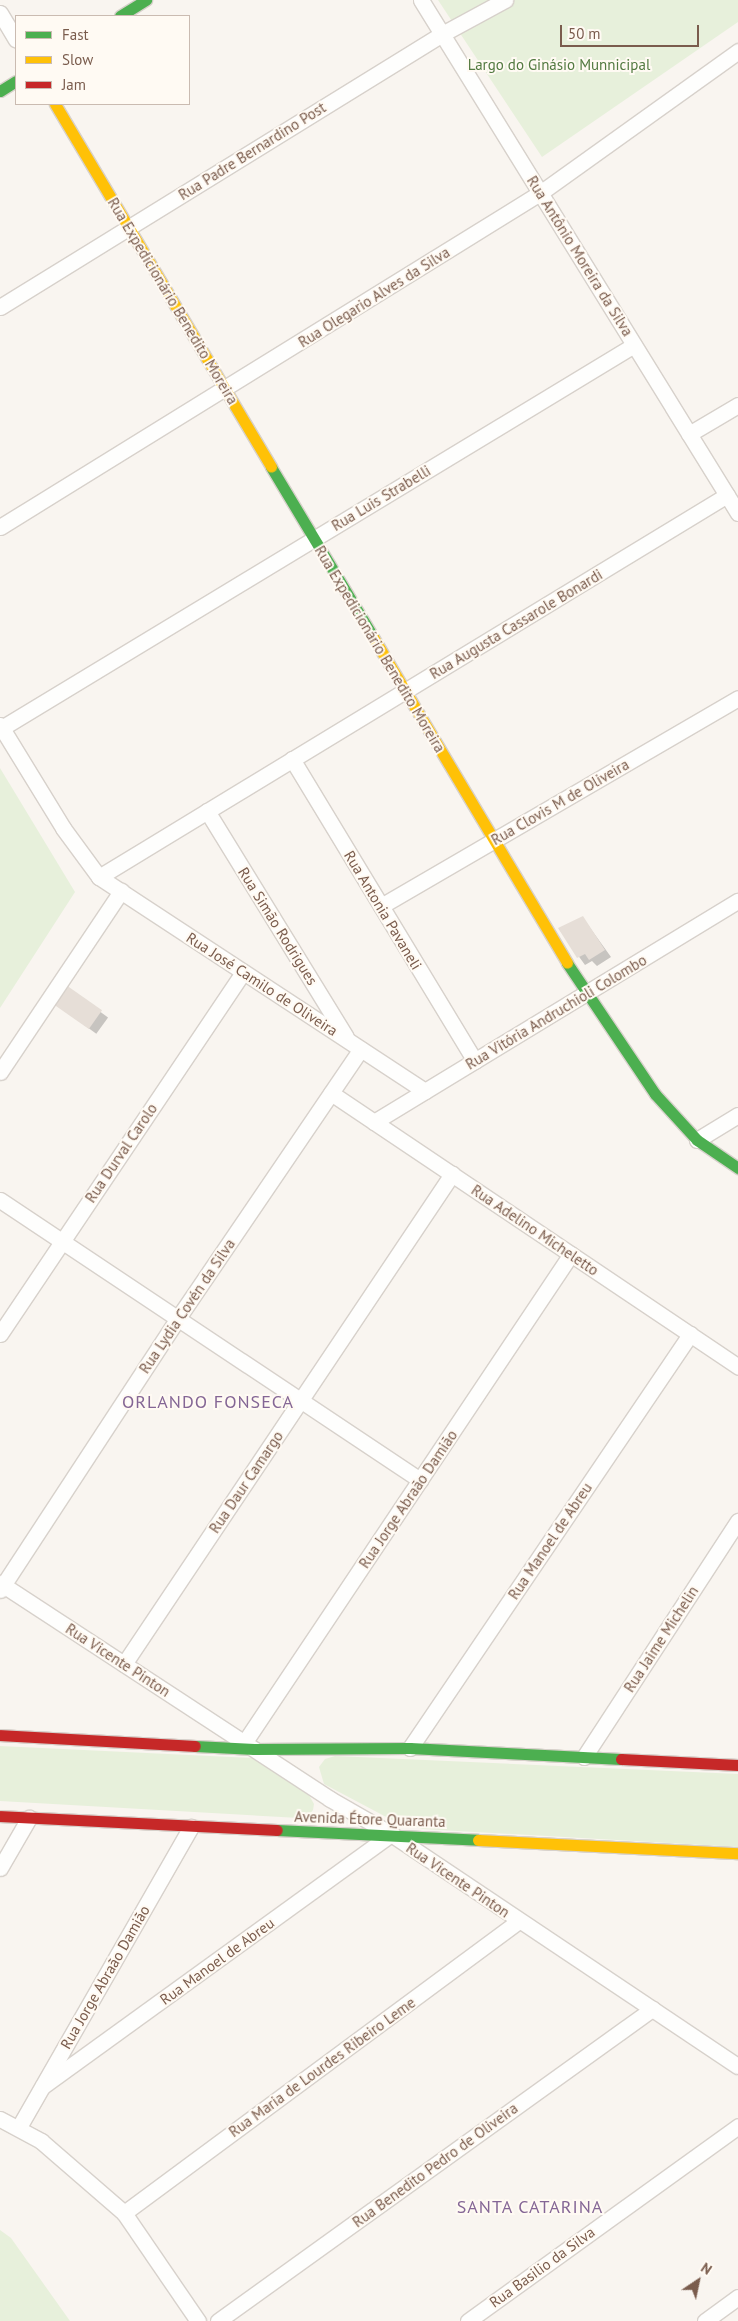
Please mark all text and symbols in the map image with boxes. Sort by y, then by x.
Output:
legend [15,15,190,105]
scale bar [563,15,702,47]
text: 50 m [568,24,601,43]
text: Fast [62,25,89,44]
text: Slow [62,50,93,69]
park label: Largo do Ginásio Munnicipal [468,56,650,74]
text: Jam [62,75,86,94]
street label: Rua Padre Bernardino Post [175,98,329,204]
street label: Rua Antônio Moreira da Silva [523,172,637,340]
street label: Rua Expedicionário Benedito Moreira [104,194,242,408]
street label: Rua Olegario Alves da Silva [295,243,453,351]
street label: Rua Luis Strabelli [328,461,434,535]
street label: Rua Expedicionário Benedito Moreira [311,542,449,756]
street label: Rua Augusta Cassarole Bonardi [426,565,606,683]
street label: Rua Clovis M de Oliveira [488,755,632,849]
street label: Rua Antonia Pavaneli [340,847,426,973]
street label: Rua Simão Rodrigues [234,864,322,988]
street label: Rua José Camilo de Oliveira [183,928,341,1040]
street label: Rua Vitória Andruchioli Colombo [462,951,650,1073]
street label: Rua Durval Carolo [81,1100,161,1206]
street label: Rua Adelino Micheletto [468,1181,602,1279]
street label: Rua Lydia Covén da Silva [135,1235,239,1377]
district label: ORLANDO FONSECA [120,1391,296,1413]
street label: Rua Jorge Abraão Damião [355,1426,461,1572]
street label: Rua Daur Camargo [205,1428,287,1536]
street label: Rua Manoel de Abreu [504,1479,596,1603]
street label: Rua Jaime Michelin [620,1583,702,1695]
street label: Rua Vicente Pinton [62,1619,174,1701]
street label: Avenida Étore Quaranta [294,1807,446,1831]
street label: Rua Vicente Pinton [403,1839,513,1921]
street label: Rua Jorge Abraão Damião [56,1902,154,2052]
street label: Rua Manoel de Abreu [156,1913,278,2009]
street label: Rua Maria de Lourdes Ribeiro Leme [225,1993,419,2141]
street label: Rua Benedito Pedro de Oliveira [349,2099,521,2231]
district label: SANTA CATARINA [455,2196,605,2218]
street label: Rua Basilio da Silva [486,2223,598,2311]
north arrow [673,2256,723,2306]
text: N [698,2259,715,2279]

